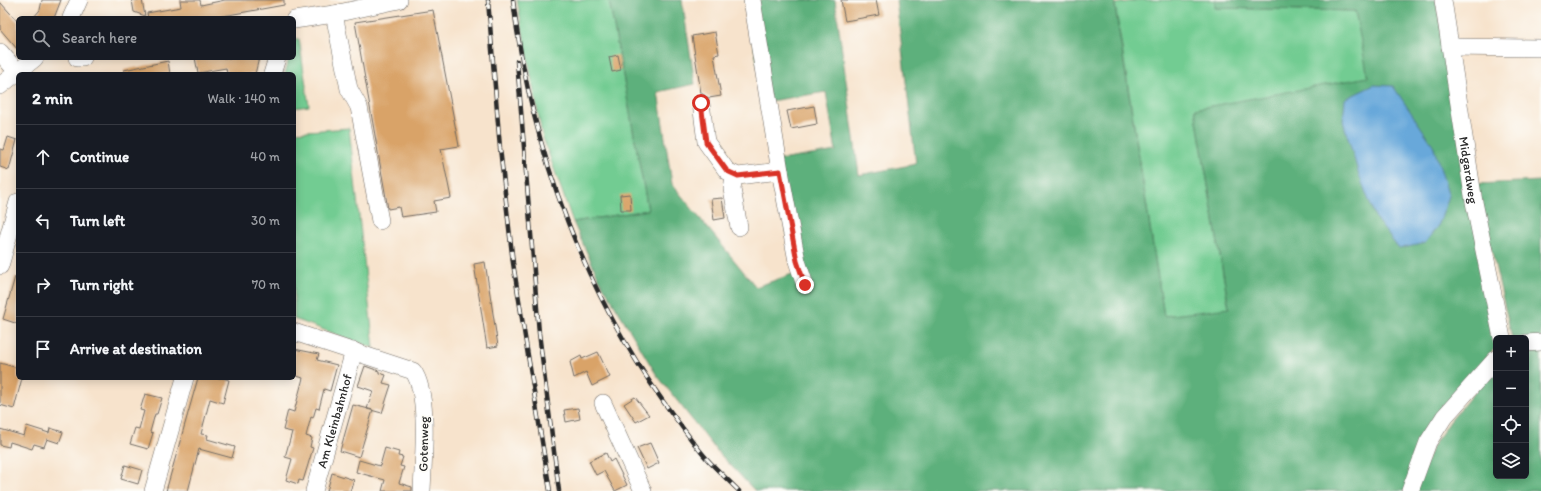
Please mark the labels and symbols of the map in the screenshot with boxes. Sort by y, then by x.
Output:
route start [692,94,710,112]
street label: Midgardweg [1456,135,1481,205]
route end [796,276,814,294]
street label: Am Kleinbahnhof [314,372,355,470]
street label: Gotenweg [416,416,431,472]

